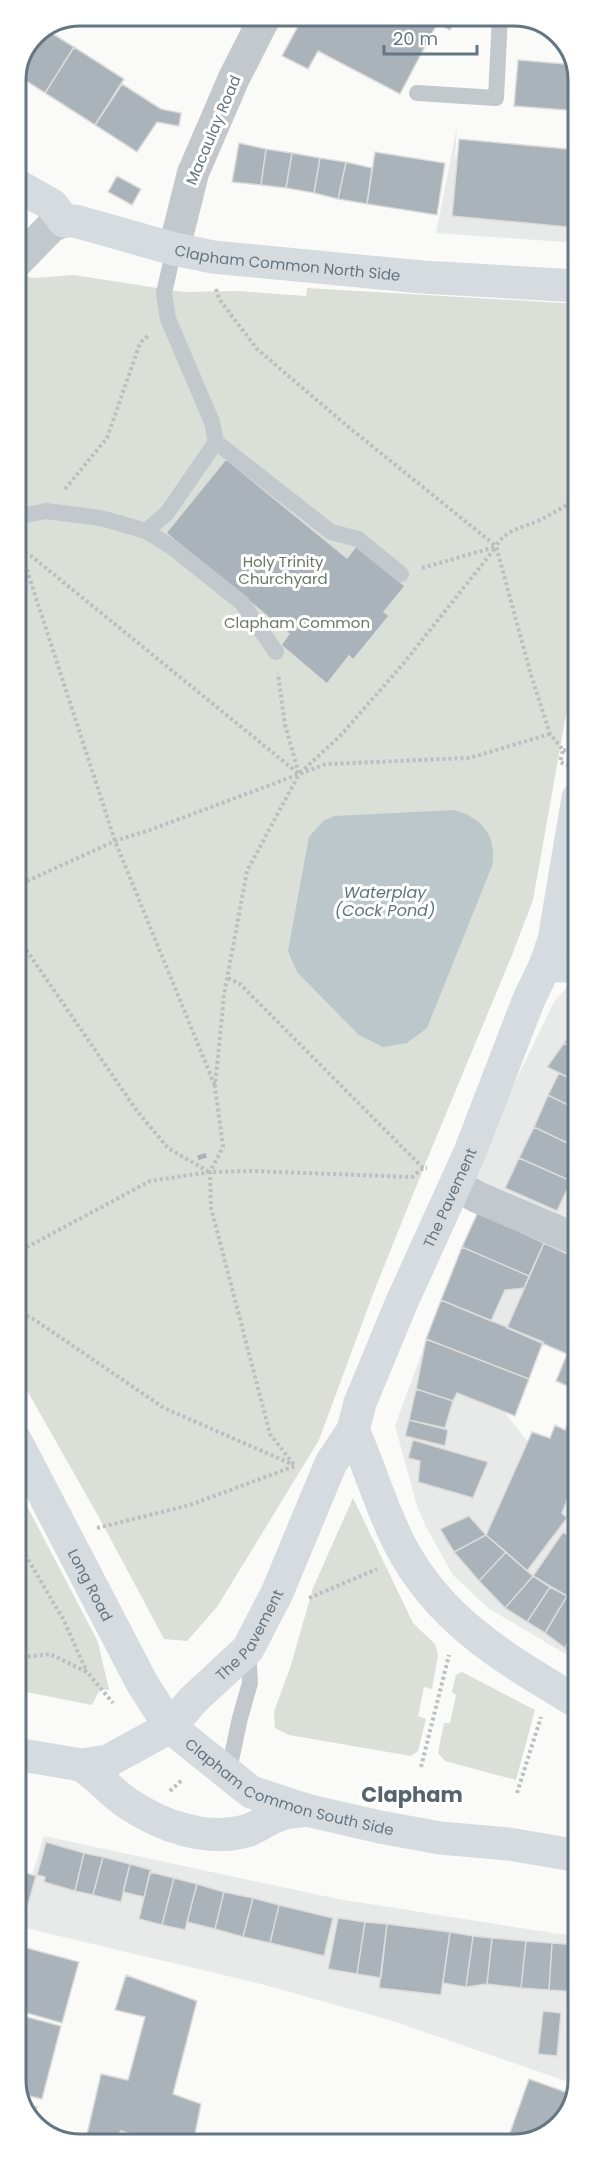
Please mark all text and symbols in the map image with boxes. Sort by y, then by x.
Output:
scale bar [384,18,477,56]
text: 20 m [393,26,438,51]
street label: Macaulay Road [180,72,246,188]
street label: Clapham Common North Side [173,239,401,285]
park label: Holy Trinity Churchyard [238,551,328,589]
park label: Clapham Common [224,612,370,633]
water label: Waterplay (Cock Pond) [335,881,435,922]
street label: The Pavement [418,1145,481,1251]
street label: Long Road [63,1545,118,1625]
street label: The Pavement [211,1586,288,1685]
street label: Clapham Common South Side [181,1733,396,1840]
district label: Clapham [361,1780,463,1809]

